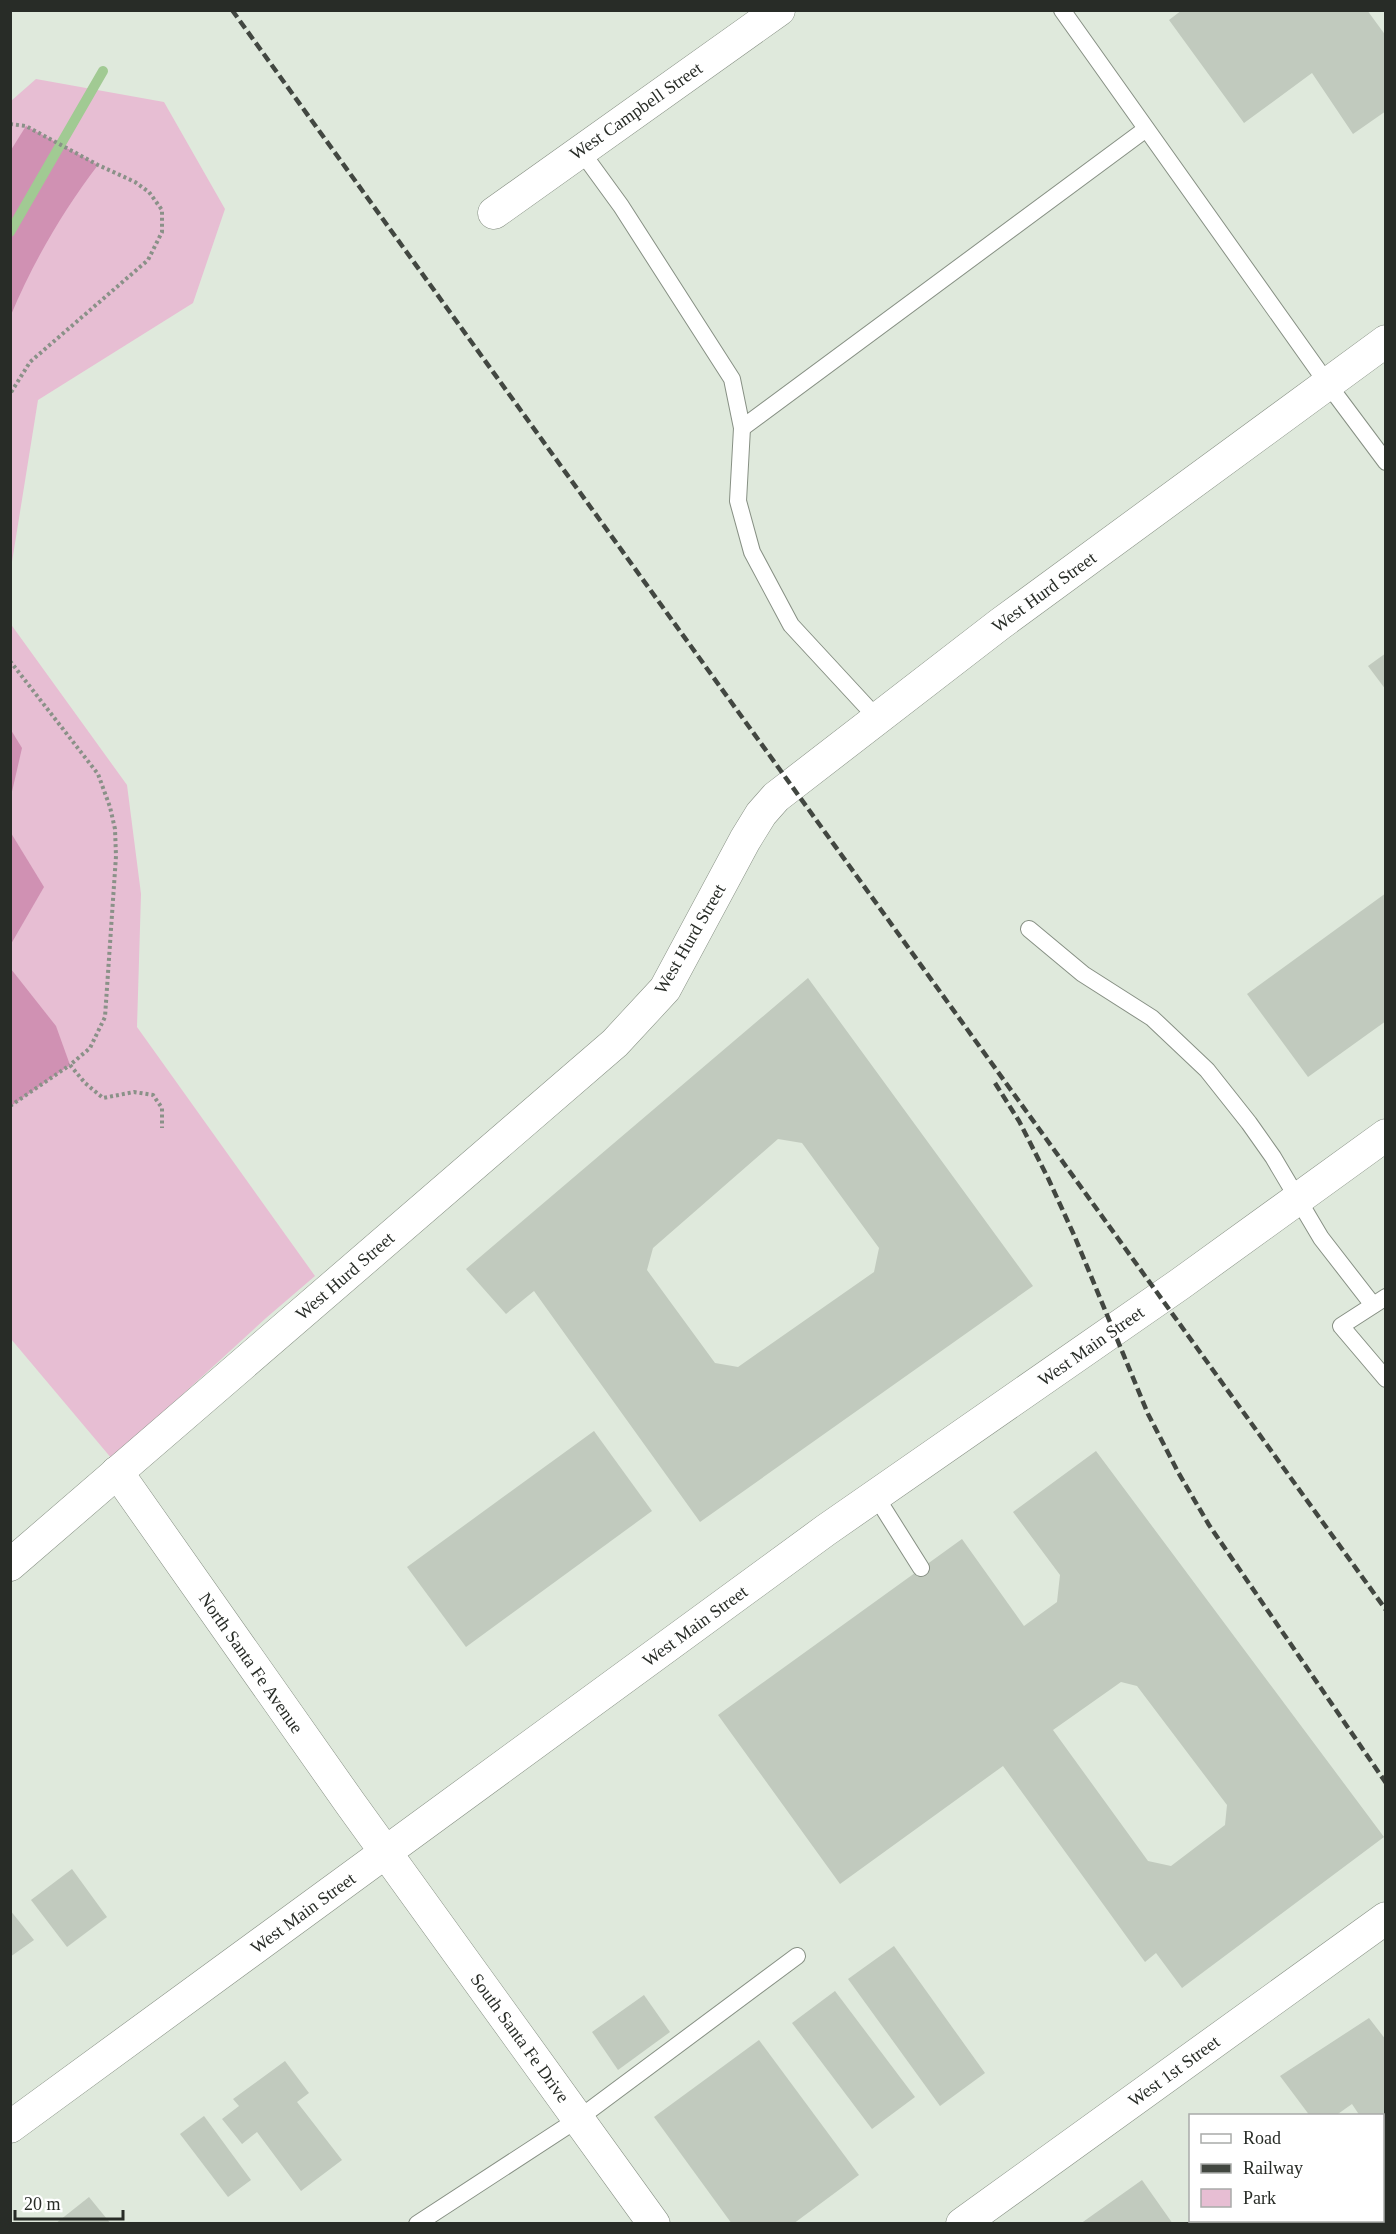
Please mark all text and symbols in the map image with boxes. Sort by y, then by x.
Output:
street label: West Campbell Street [566,58,706,164]
street label: West Hurd Street [988,548,1100,636]
street label: West Hurd Street [650,881,730,997]
street label: West Hurd Street [292,1228,398,1324]
street label: West Main Street [1034,1302,1148,1390]
street label: West Main Street [639,1581,751,1671]
street label: North Santa Fe Avenue [195,1589,307,1737]
street label: West Main Street [247,1868,359,1958]
street label: South Santa Fe Drive [467,1970,573,2106]
street label: West 1st Street [1125,2031,1223,2111]
legend [1189,2114,1384,2222]
text: Road [1243,2128,1281,2148]
text: Railway [1243,2158,1303,2178]
scale bar [15,2183,123,2221]
text: Park [1243,2188,1276,2208]
text: 20 m [24,2194,61,2214]

